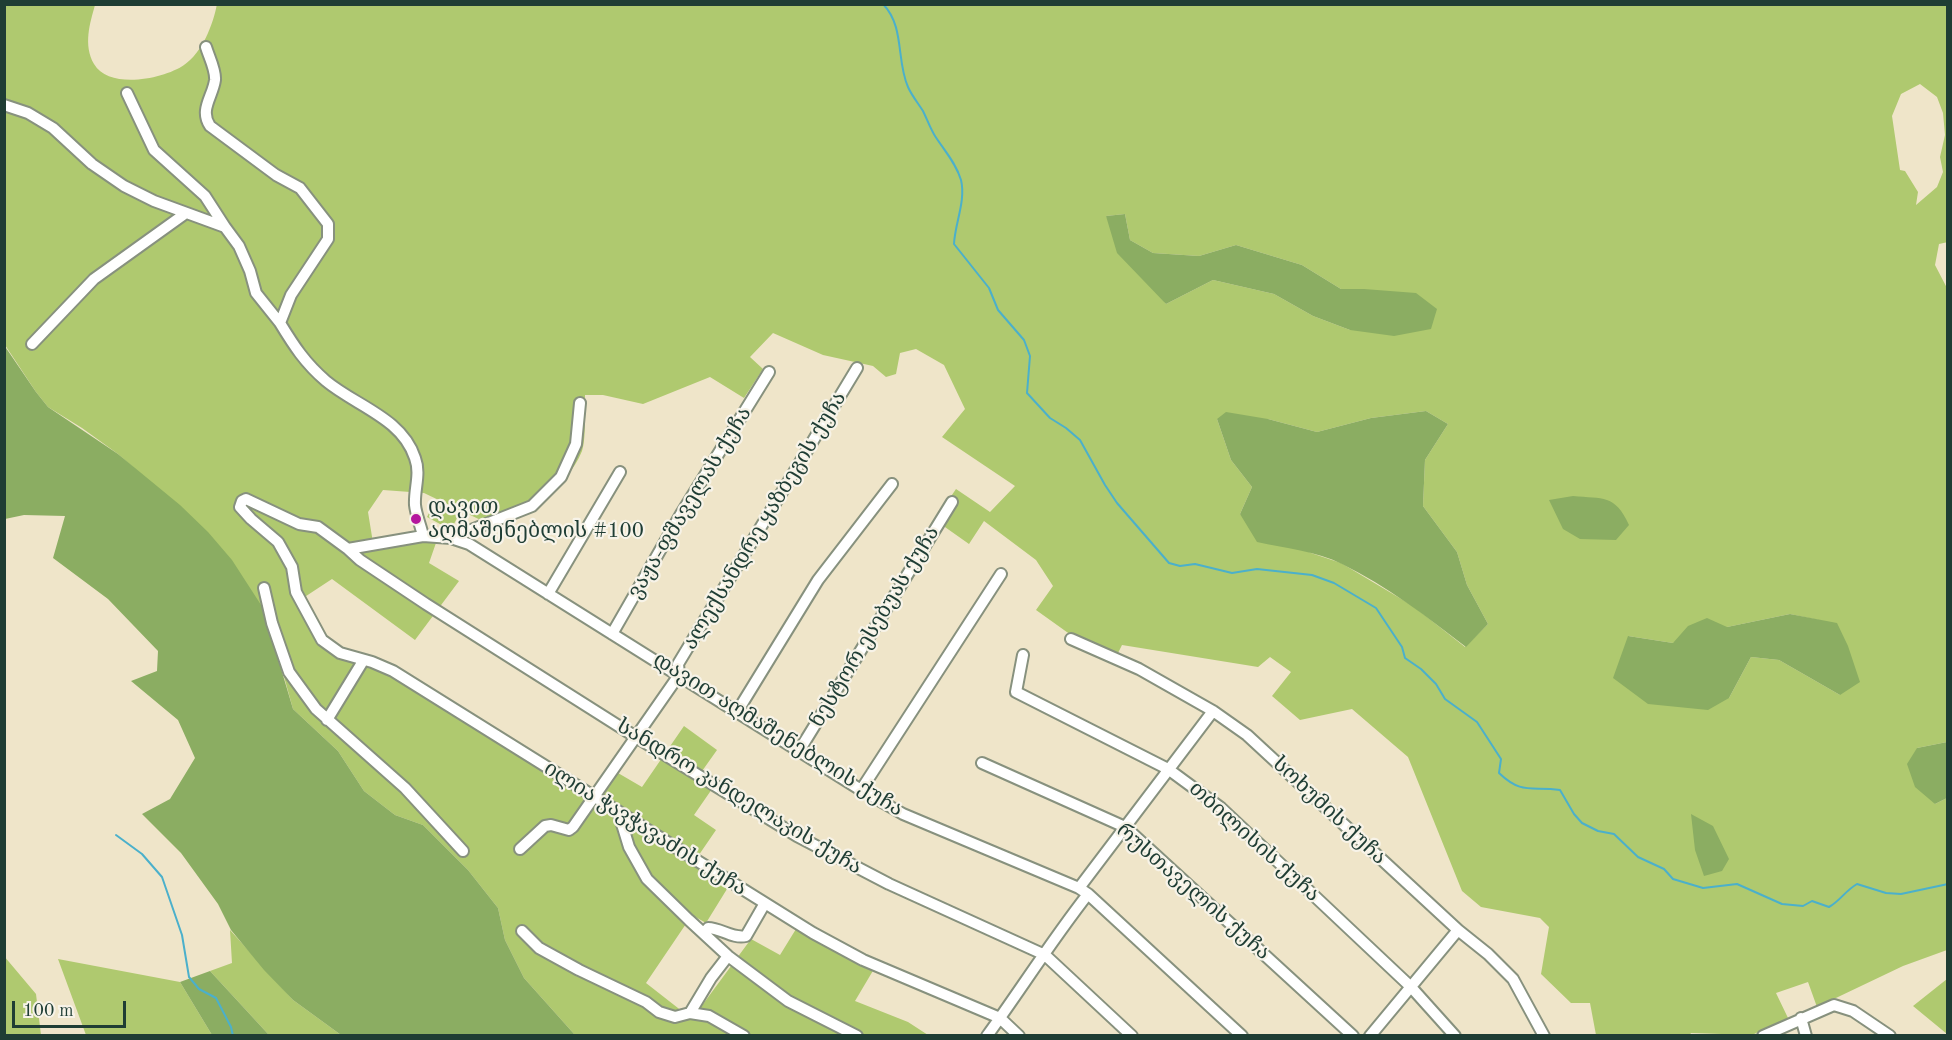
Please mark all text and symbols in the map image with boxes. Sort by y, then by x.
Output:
street label: ალექსანდრე ყაზბეგის ქუჩა [678,387,852,655]
street label: ვაჟა-ფშაველას ქუჩა [623,402,757,604]
place label: დავით აღმაშენებლის #100 [428,494,644,544]
marker: დავით აღმაშენებლის #100 [409,512,423,526]
street label: ნესტორ ესებუას ქუჩა [805,522,945,732]
street label: დავით აღმაშენებლის ქუჩა [648,647,908,823]
street label: სანდრო კანდელაკის ქუჩა [612,714,866,880]
street label: სოხუმის ქუჩა [1267,752,1391,870]
street label: ილია ჭავჭავაძის ქუჩა [539,756,751,902]
street label: თბილისის ქუჩა [1183,776,1325,908]
street label: რუსთაველის ქუჩა [1111,818,1275,966]
scale bar [15,989,129,1027]
text: 100 m [23,1002,74,1020]

